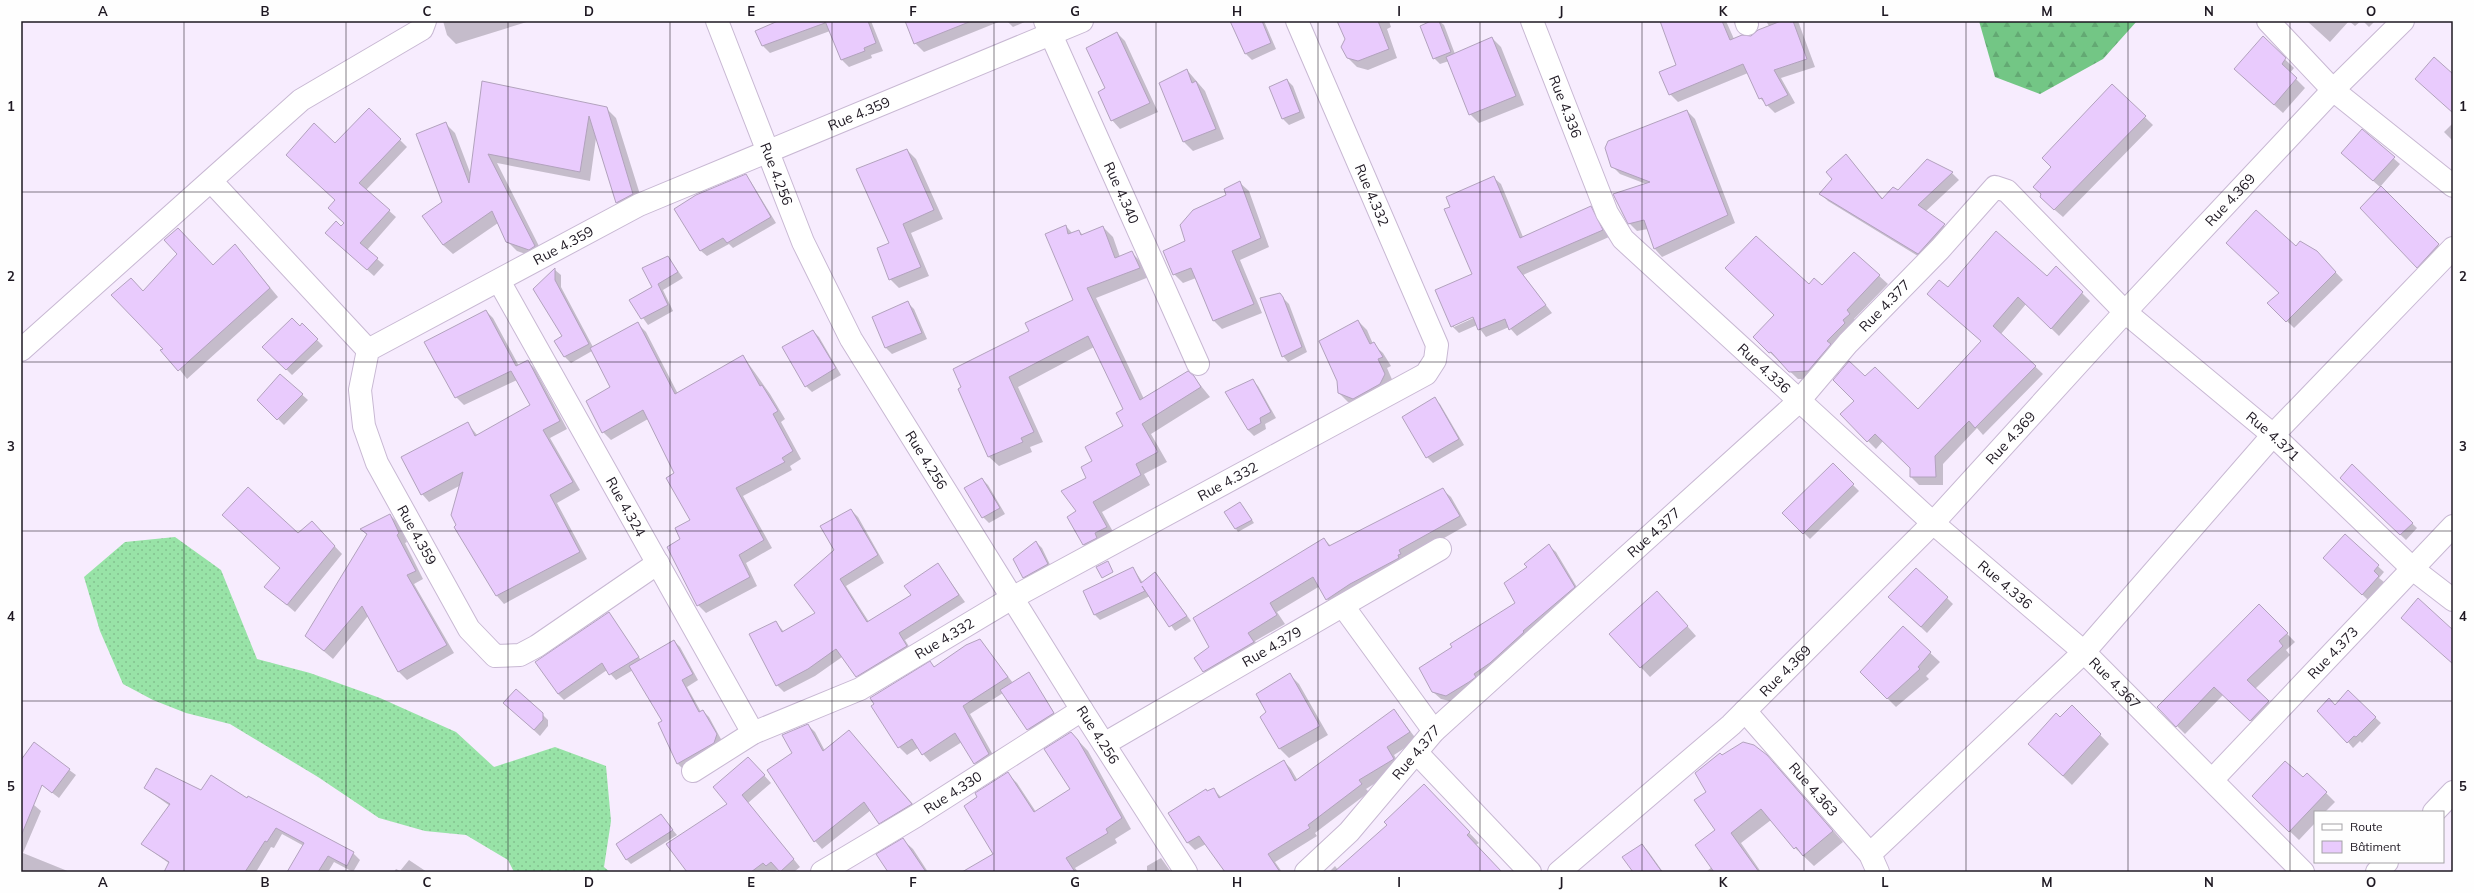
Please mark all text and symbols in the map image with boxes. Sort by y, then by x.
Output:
text: A [98,3,108,19]
text: B [261,3,270,19]
text: C [423,3,432,19]
text: D [584,3,594,19]
text: E [747,3,755,19]
text: F [909,3,917,19]
text: G [1070,3,1080,19]
text: H [1232,3,1242,19]
text: I [1397,3,1401,19]
text: J [1559,3,1563,19]
text: K [1719,3,1729,19]
text: L [1881,3,1889,19]
text: M [2041,3,2053,19]
text: N [2204,3,2214,19]
text: O [2366,3,2376,19]
street label: Rue 4.336 [1545,73,1586,141]
street label: Rue 4.359 [825,93,893,135]
text: 1 [7,98,15,114]
text: 1 [2459,98,2467,114]
street label: Rue 4.256 [756,140,797,208]
street label: Rue 4.340 [1100,159,1143,226]
street label: Rue 4.332 [1351,161,1393,229]
street label: Rue 4.369 [2201,170,2259,230]
street label: Rue 4.359 [530,222,597,269]
text: 2 [7,268,15,284]
text: 2 [2459,268,2467,284]
street label: Rue 4.377 [1855,276,1914,335]
street label: Rue 4.336 [1734,339,1794,397]
street label: Rue 4.369 [1982,407,2039,468]
street label: Rue 4.371 [2243,408,2304,465]
street label: Rue 4.256 [901,427,951,493]
text: 3 [7,438,15,454]
text: 3 [2459,438,2467,454]
street label: Rue 4.332 [1194,458,1261,505]
street label: Rue 4.324 [602,474,650,540]
street label: Rue 4.359 [393,502,441,568]
street label: Rue 4.377 [1623,504,1684,561]
street label: Rue 4.336 [1974,556,2036,613]
text: 4 [7,608,15,624]
text: 4 [2459,608,2467,624]
street label: Rue 4.332 [911,614,977,663]
street label: Rue 4.379 [1239,622,1305,671]
street label: Rue 4.373 [2304,623,2362,683]
street label: Rue 4.369 [1756,641,1815,700]
street label: Rue 4.367 [2085,653,2144,713]
street label: Rue 4.256 [1073,702,1123,767]
street label: Rue 4.377 [1388,721,1444,783]
street label: Rue 4.363 [1785,759,1842,820]
street label: Rue 4.330 [920,767,985,818]
text: 5 [7,778,15,794]
text: 5 [2459,778,2467,794]
legend [2314,811,2444,863]
text: Route [2350,819,2383,834]
text: Bâtiment [2350,839,2401,854]
text: A [98,874,108,890]
text: B [261,874,270,890]
text: C [423,874,432,890]
text: D [584,874,594,890]
text: E [747,874,755,890]
text: F [909,874,917,890]
text: G [1070,874,1080,890]
text: H [1232,874,1242,890]
text: I [1397,874,1401,890]
text: J [1559,874,1563,890]
text: K [1719,874,1729,890]
text: L [1881,874,1889,890]
text: M [2041,874,2053,890]
text: N [2204,874,2214,890]
text: O [2366,874,2376,890]

